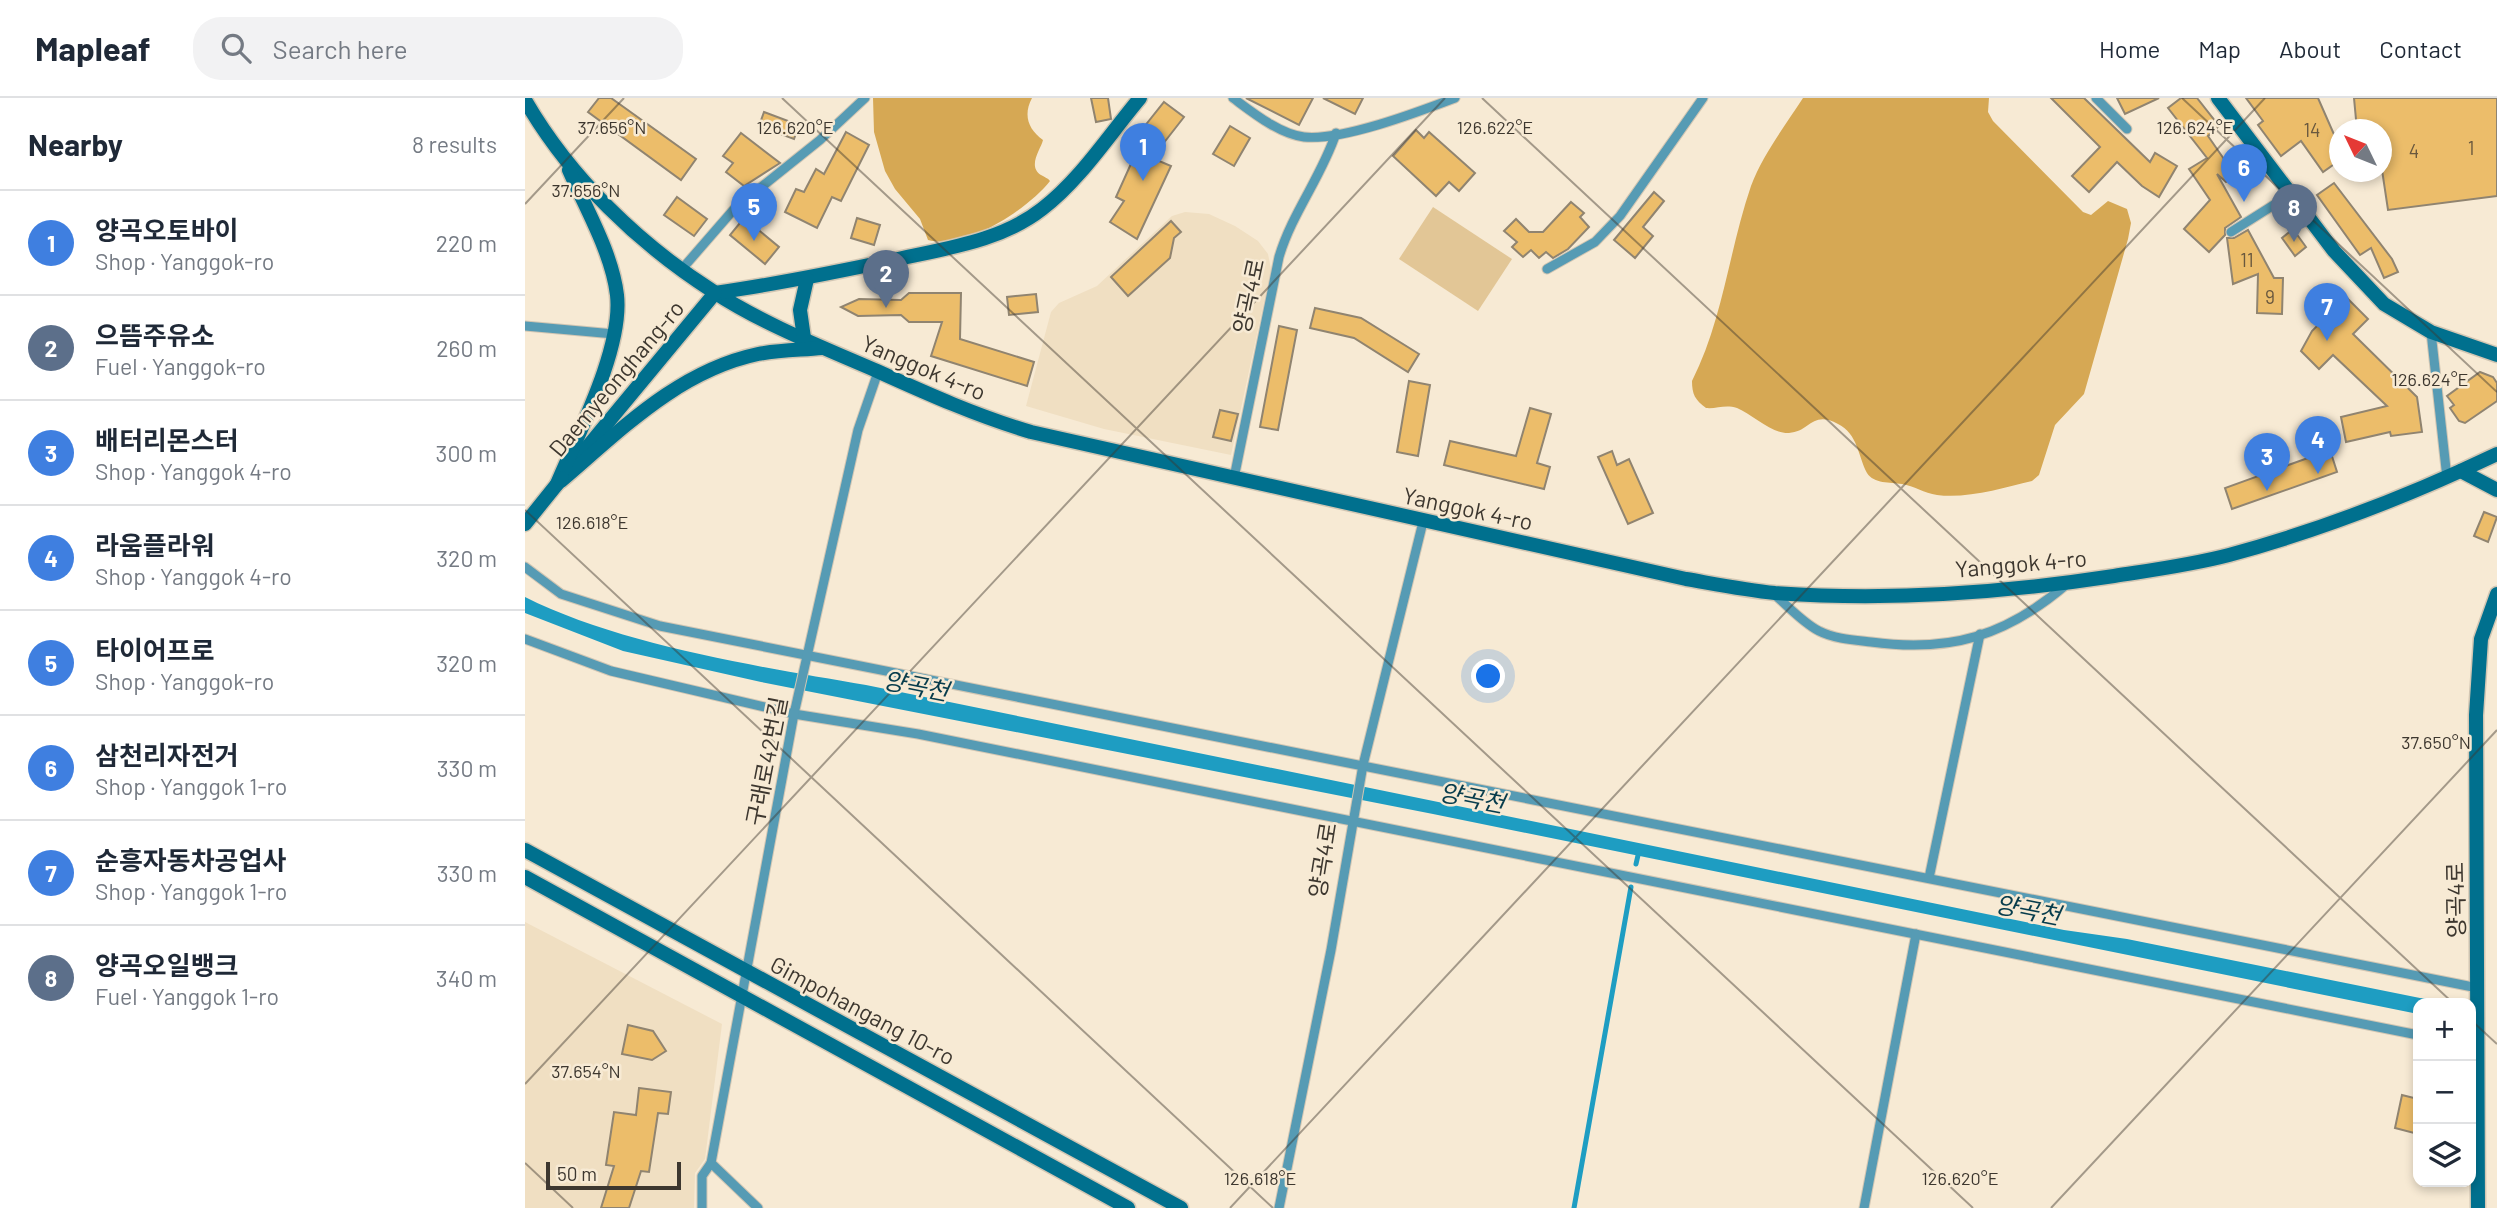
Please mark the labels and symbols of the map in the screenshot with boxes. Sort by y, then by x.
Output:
text: 37.656°N [578,116,646,138]
text: 126.620°E [756,116,834,138]
text: 126.622°E [1457,116,1533,138]
text: 126.624°E [2157,116,2233,138]
house number: 14 [2303,118,2321,141]
north arrow [2329,119,2392,182]
pin: 1 [1120,123,1166,181]
house number: 1 [2468,136,2474,159]
house number: 4 [2409,139,2419,162]
pin: 6 [2221,144,2267,202]
text: 37.656°N [552,179,620,201]
pin: 5 [731,183,777,241]
pin: 8 [2271,184,2317,242]
house number: 11 [2240,248,2254,271]
pin: 2 [863,250,909,308]
street label: 양곡4로 [1226,256,1270,336]
pin: 7 [2304,283,2350,341]
house number: 9 [2265,285,2275,308]
street label: Daemyeonghang-ro [542,294,690,462]
street label: Yanggok 4-ro [858,328,990,406]
text: 126.624°E [2392,368,2468,390]
pin: 4 [2295,416,2341,474]
pin: 3 [2244,433,2290,491]
street label: Yanggok 4-ro [1401,481,1535,535]
text: 126.618°E [556,511,628,533]
street label: Yanggok 4-ro [1954,543,2088,583]
your location [1471,659,1505,693]
water label: 양곡천 [881,664,954,706]
street label: 구래로42번길 [740,694,792,828]
text: 37.650°N [2401,731,2471,753]
water label: 양곡천 [1437,776,1510,818]
street label: 양곡4로 [1302,820,1342,900]
street label: 양곡4로 [2440,862,2470,938]
water label: 양곡천 [1993,888,2066,930]
street label: Gimpohangang 10-ro [766,950,960,1070]
text: 37.654°N [551,1060,621,1082]
scale bar [546,1159,681,1191]
text: 126.618°E [1224,1167,1296,1189]
text: 126.620°E [1921,1167,1999,1189]

